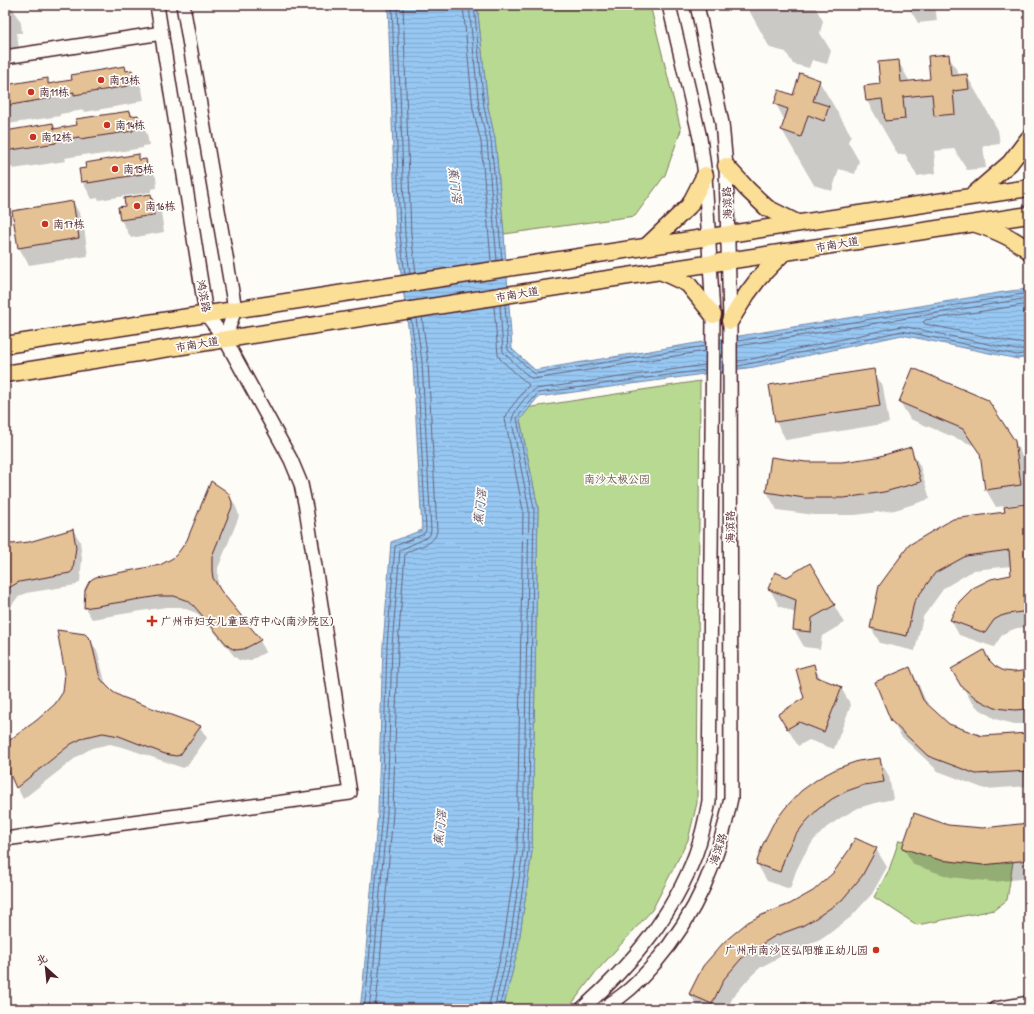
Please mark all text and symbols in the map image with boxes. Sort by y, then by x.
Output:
place label: 南13栋 [109,73,140,87]
marker: 南13栋 [96,75,106,85]
place label: 南11栋 [39,85,69,99]
marker: 南11栋 [26,87,36,97]
place label: 南14栋 [115,118,145,132]
marker: 南14栋 [102,120,112,130]
place label: 南12栋 [41,130,72,144]
marker: 南12栋 [28,132,38,142]
place label: 南15栋 [123,162,154,176]
marker: 南15栋 [110,164,120,174]
water label: 蕉门滘 [445,166,466,206]
street label: 海滨路 [719,186,735,220]
place label: 南16栋 [145,199,175,213]
marker: 南16栋 [132,201,142,211]
place label: 南17栋 [53,217,84,231]
marker: 南17栋 [40,219,50,229]
street label: 市南大道 [814,234,860,254]
street label: 鸿滨路 [194,278,214,314]
street label: 市南大道 [494,284,540,304]
street label: 市南大道 [174,334,220,354]
park label: 南沙太极公园 [584,472,650,486]
water label: 蕉门滘 [469,486,490,526]
street label: 海滨路 [723,511,737,544]
place label: 广州市妇女儿童医疗中心(南沙院区) [161,614,334,628]
marker: 广州市妇女儿童医疗中心(南沙院区) [146,615,158,627]
water label: 蕉门滘 [429,807,450,847]
street label: 海滨路 [706,831,730,867]
place label: 广州市南沙区弘阳雅正幼儿园 [725,943,868,957]
marker: 广州市南沙区弘阳雅正幼儿园 [871,945,881,955]
north arrow [26,948,66,988]
text: 北 [33,950,50,968]

